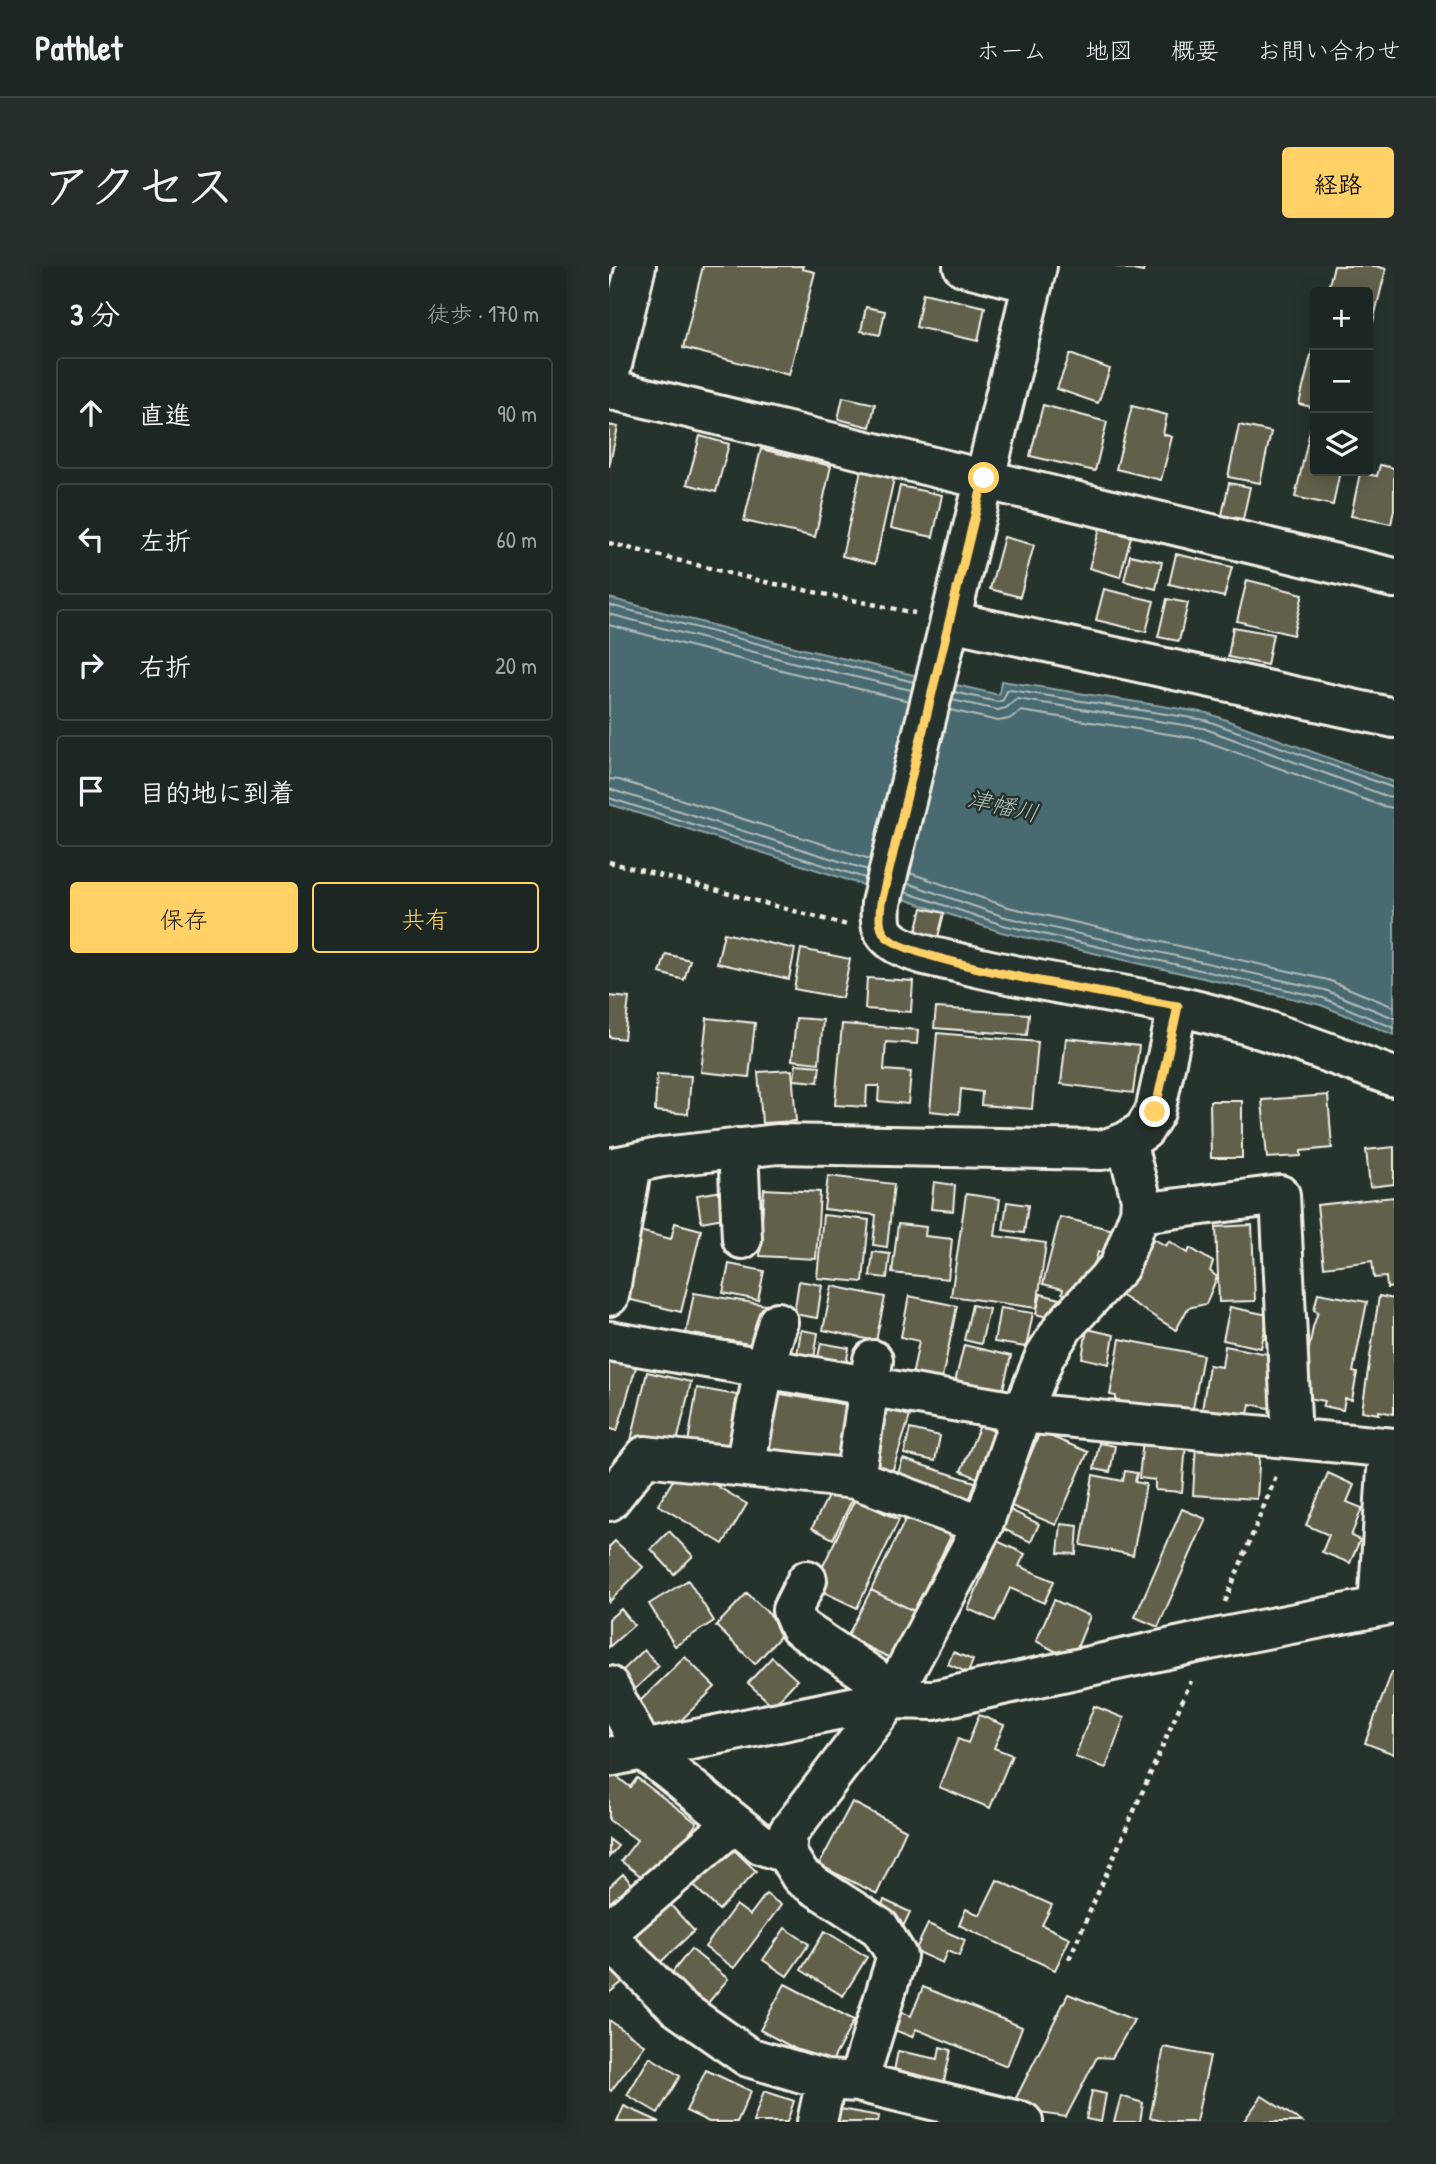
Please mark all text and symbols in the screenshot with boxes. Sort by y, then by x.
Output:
text: Pathlet [35,26,122,70]
text: ホーム [976,34,1047,66]
text: 地図 [1085,34,1133,66]
text: 概要 [1171,34,1219,66]
text: お問い合わせ [1257,34,1401,66]
button: 経路 [1282,147,1394,218]
text: アクセス [42,152,235,218]
map controls [1310,287,1373,476]
button: + [1310,287,1373,350]
text: 3 分 [70,294,120,334]
text: 徒歩 · 170 m [427,298,539,329]
button: − [1310,350,1373,413]
icon: ahead [72,394,110,432]
text: 直進 [139,397,191,432]
text: 90 m [497,398,537,429]
button: layers [1310,413,1373,476]
route start [968,462,999,493]
icon: left [72,520,110,558]
text: 左折 [139,523,191,558]
text: 60 m [497,524,537,555]
icon: right [72,646,110,684]
text: 右折 [139,649,191,684]
text: 20 m [495,650,537,681]
icon: arrive [72,772,110,810]
text: 目的地に到着 [139,775,295,810]
water label: 津幡川 [965,781,1042,829]
button: 保存 [70,882,298,953]
button: 共有 [312,882,539,953]
route end [1139,1096,1170,1127]

